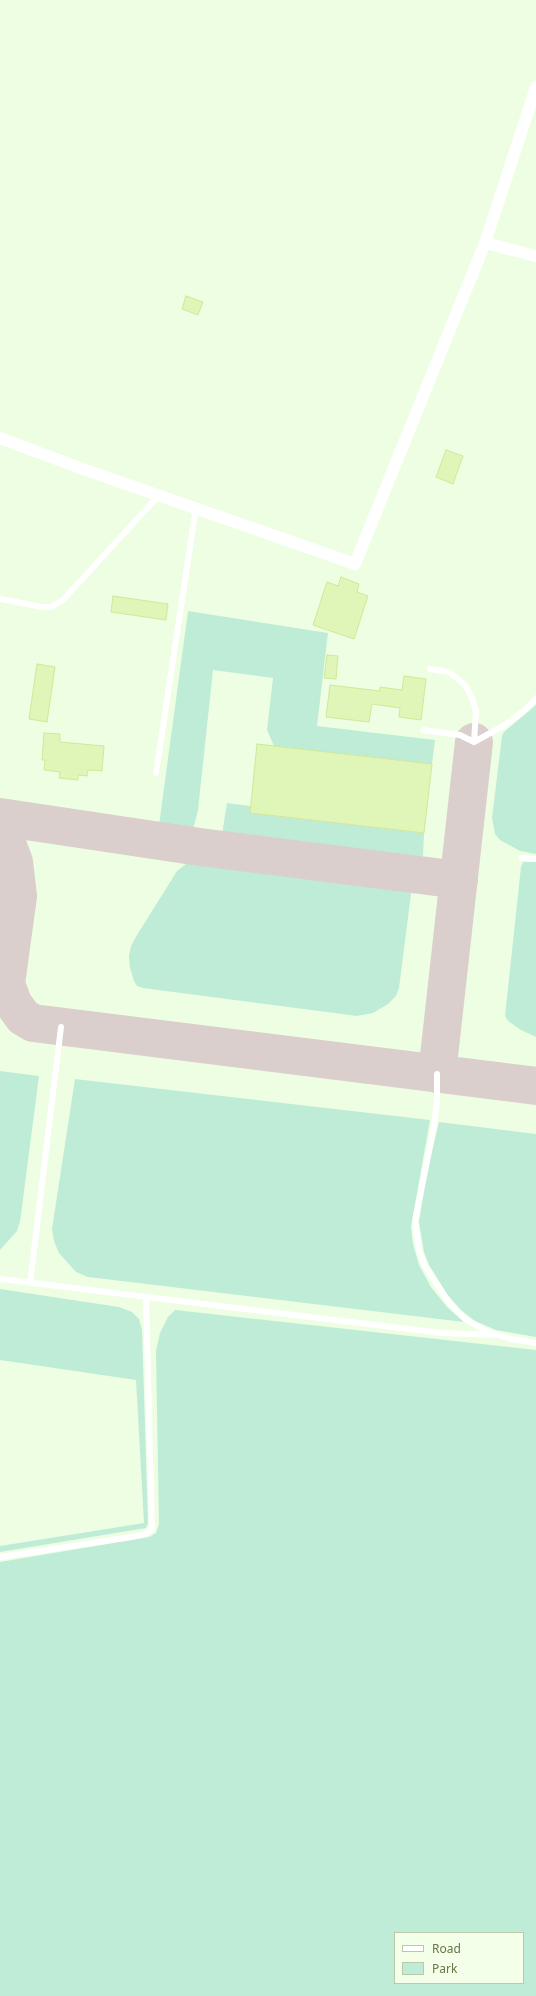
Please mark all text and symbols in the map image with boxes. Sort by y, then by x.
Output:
legend [394,1932,524,1984]
text: Road [432,1940,461,1957]
text: Park [432,1960,457,1977]

